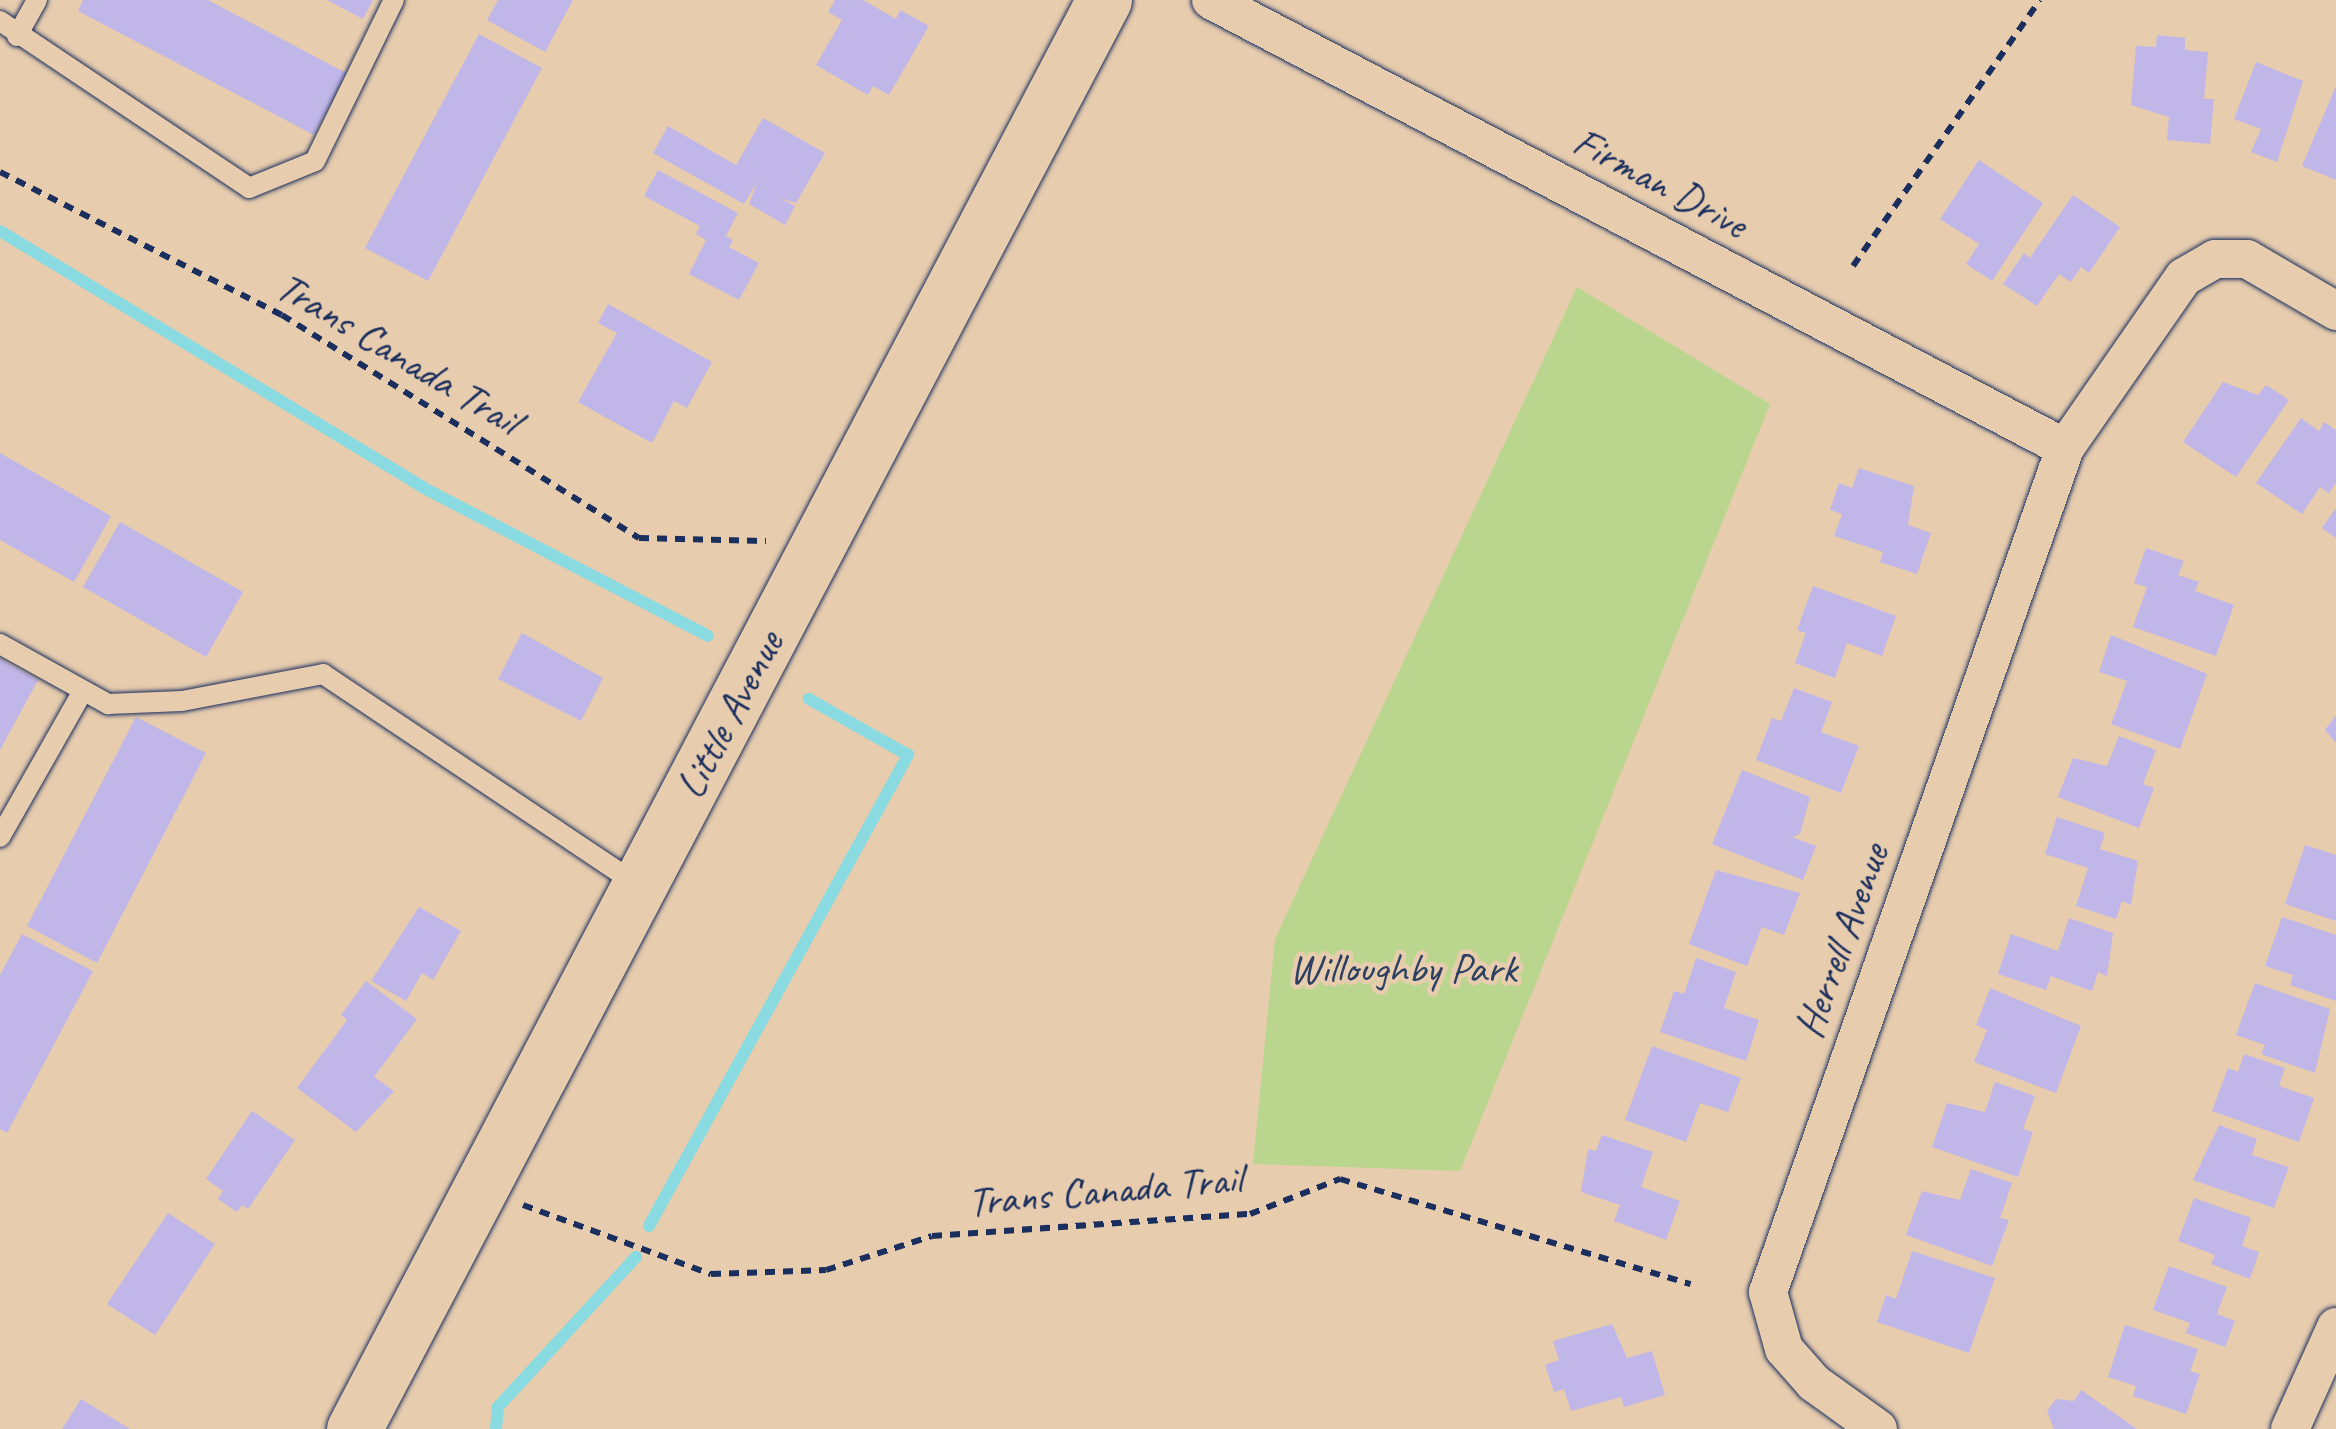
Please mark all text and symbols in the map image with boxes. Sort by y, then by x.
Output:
street label: Firman Drive [1565,116,1755,250]
street label: Trans Canada Trail [267,262,529,446]
street label: Little Avenue [665,623,795,807]
street label: Herrell Avenue [1784,837,1900,1045]
park label: Willoughby Park [1289,944,1517,994]
street label: Trans Canada Trail [966,1154,1244,1228]

